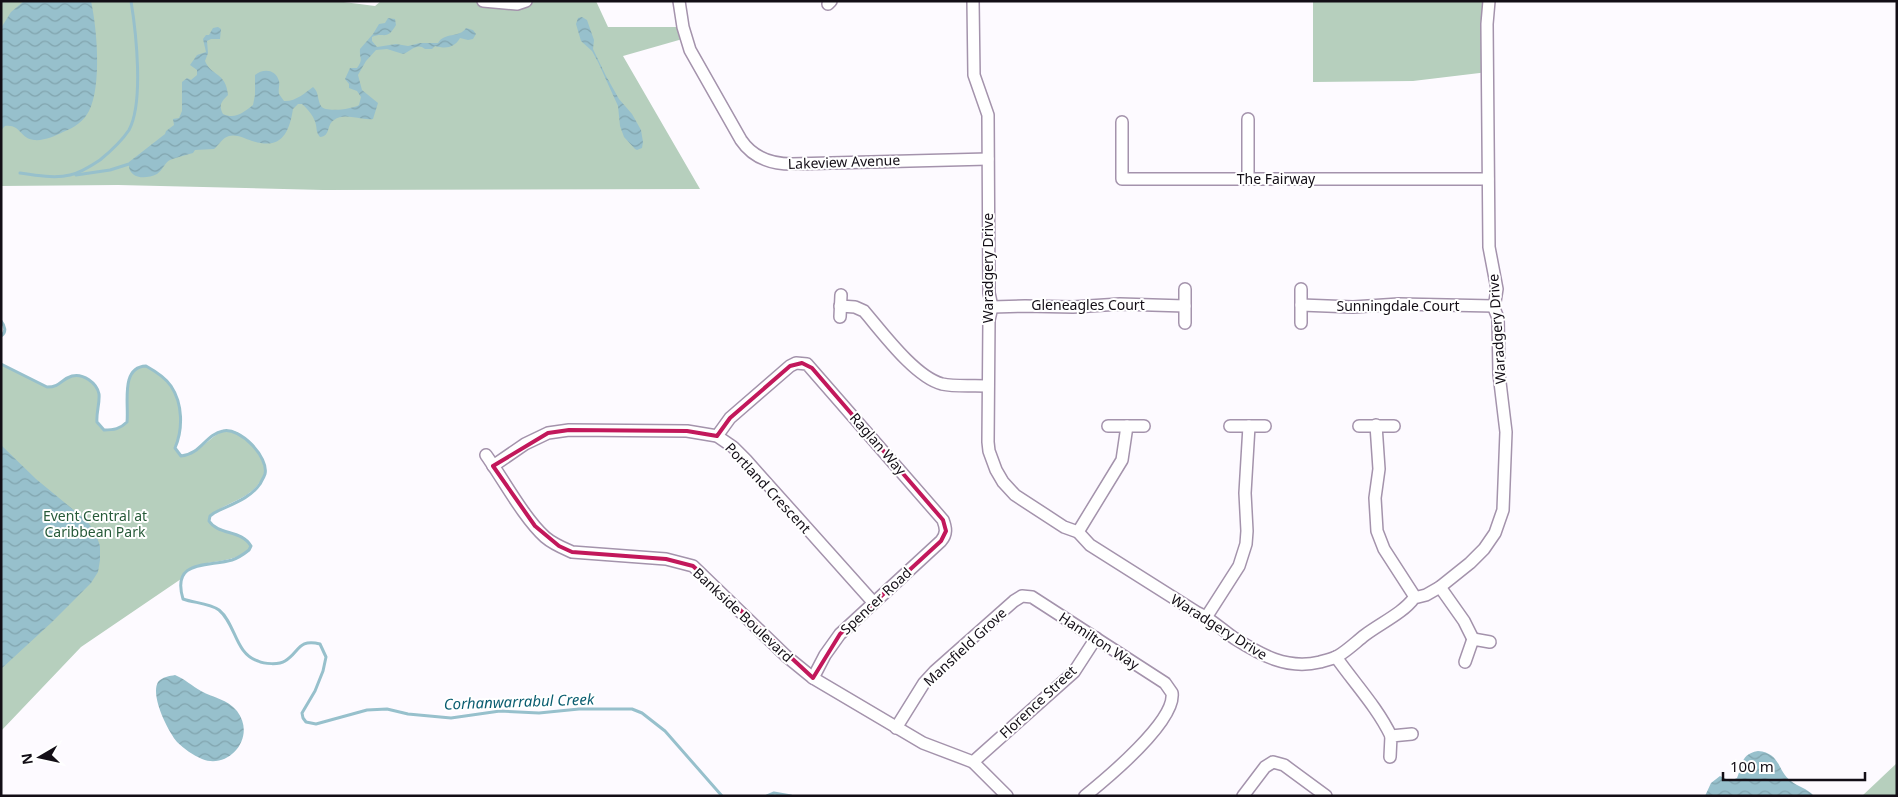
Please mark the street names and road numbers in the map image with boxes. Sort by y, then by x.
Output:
street label: Lakeview Avenue [787,150,901,173]
street label: The Fairway [1237,169,1316,188]
street label: Waradgery Drive [978,213,997,323]
street label: Waradgery Drive [1483,273,1510,385]
street label: Gleneagles Court [1031,295,1145,314]
street label: Sunningdale Court [1337,296,1459,315]
street label: Raglan Way [846,409,911,479]
street label: Portland Crescent [721,438,815,537]
street label: Bankside Boulevard [689,563,797,666]
street label: Spencer Road [836,563,915,638]
street label: Waradgery Drive [1167,589,1271,664]
street label: Mansfield Grove [919,603,1010,690]
street label: Hamilton Way [1055,608,1144,674]
street label: Florence Street [995,661,1080,742]

